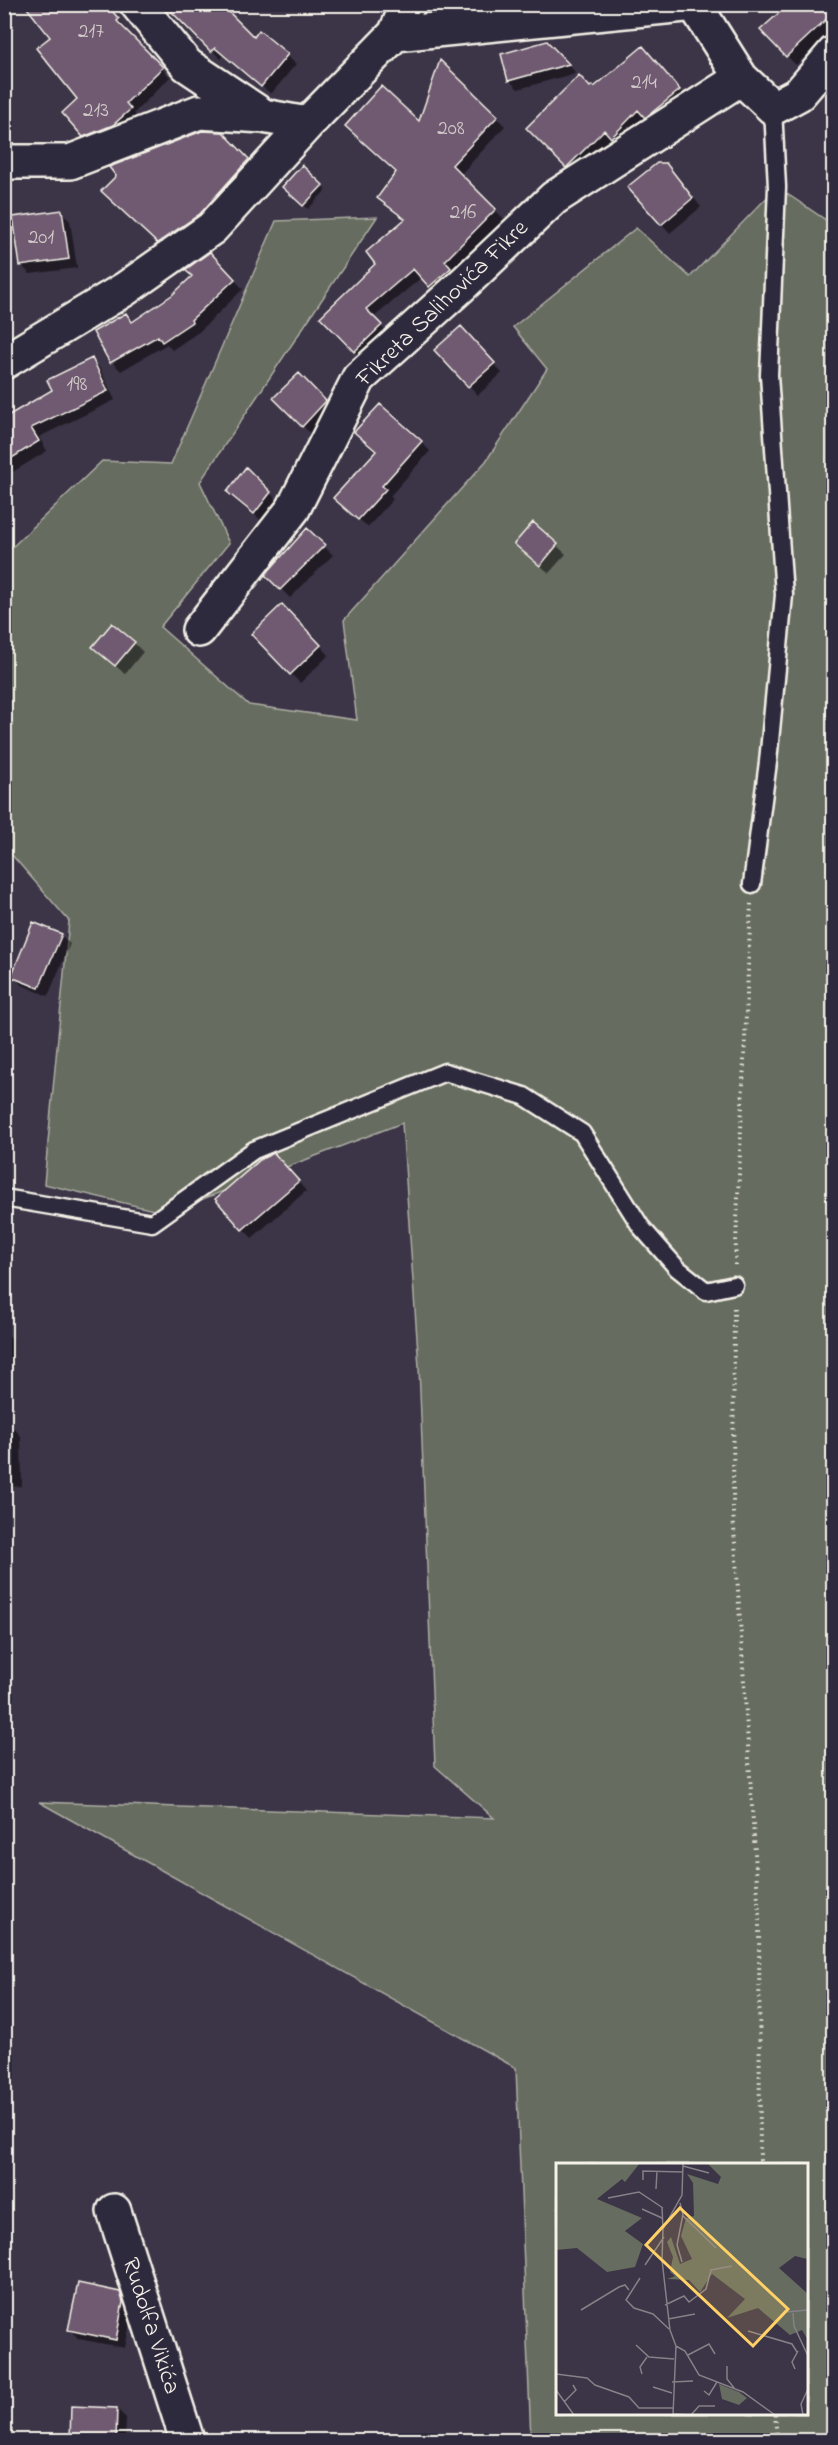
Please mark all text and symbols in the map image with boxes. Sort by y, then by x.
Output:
house number: 217 [78,17,104,47]
house number: 214 [631,68,657,98]
house number: 213 [83,96,109,126]
house number: 208 [437,114,465,144]
house number: 216 [450,198,476,228]
street label: Fikreta Salihovića Fikre [348,212,537,396]
house number: 201 [28,223,54,253]
house number: 198 [67,370,88,400]
inset map [556,2163,808,2415]
street label: Rudolfa Vikića [111,2253,189,2399]

